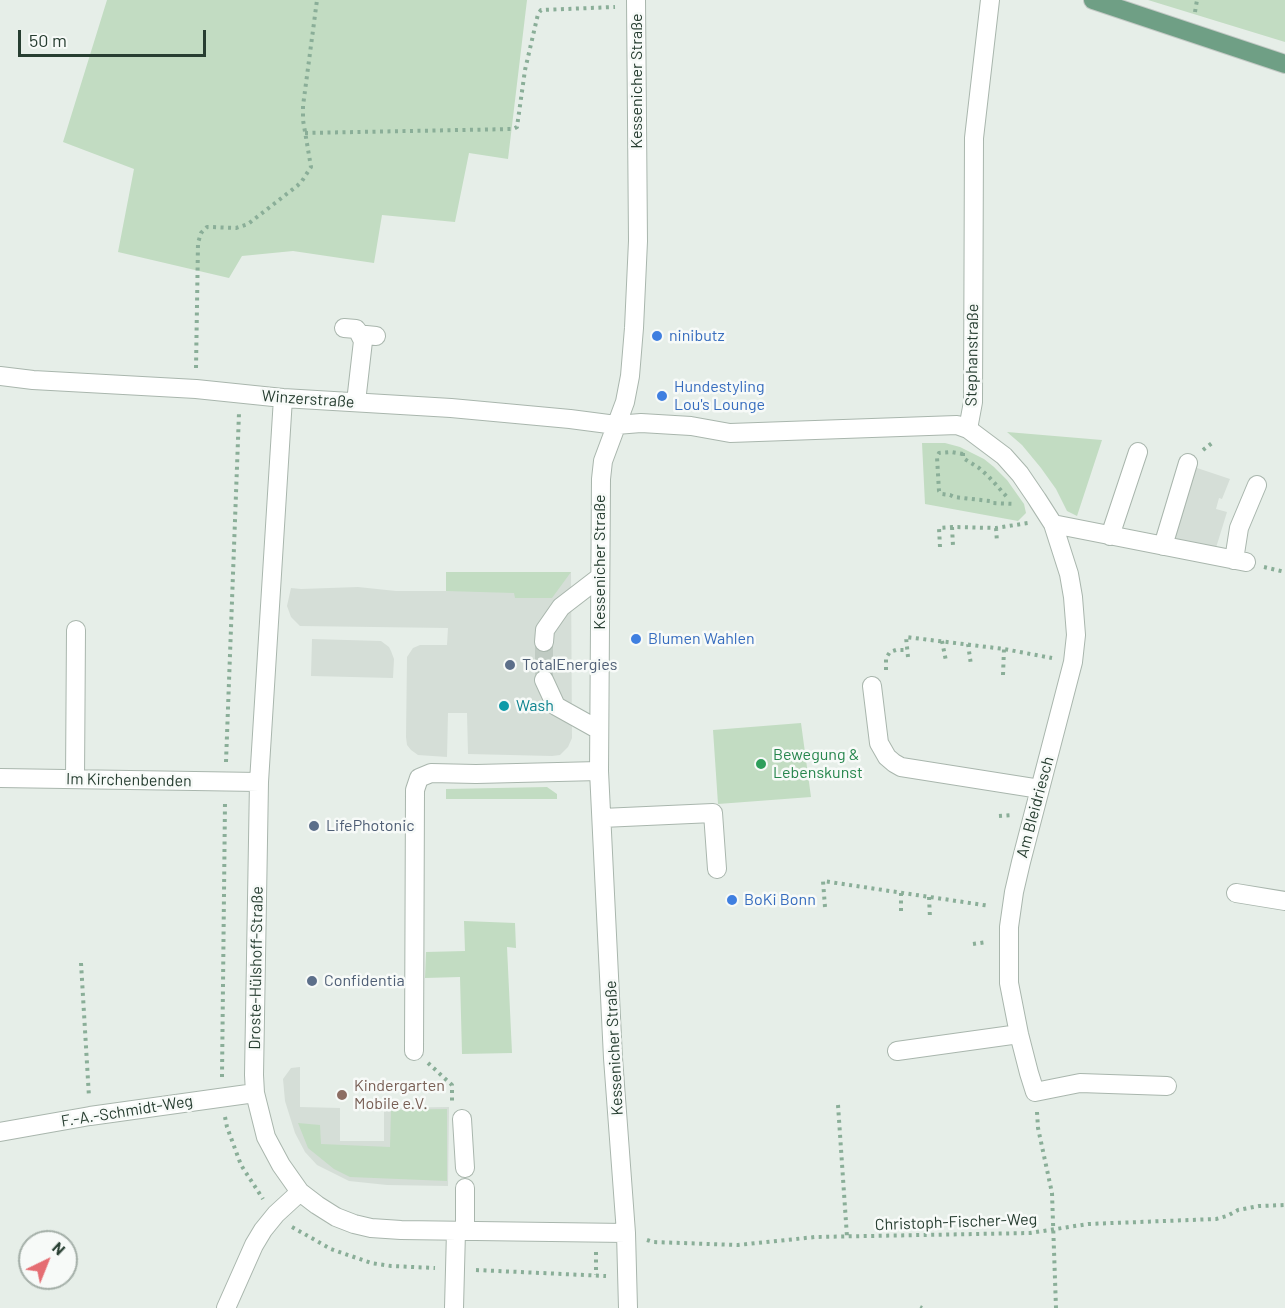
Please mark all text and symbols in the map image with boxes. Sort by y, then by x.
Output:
street label: Kessenicher Straße [627,13,647,149]
scale bar [21,18,208,56]
text: 50 m [29,29,67,51]
street label: Stephanstraße [962,304,982,406]
place label: ninibutz [669,326,725,346]
marker: ninibutz [650,329,664,343]
place label: Hundestyling Lou's Lounge [674,377,765,415]
street label: Winzerstraße [261,386,355,412]
marker: Hundestyling Lou's Lounge [655,389,669,403]
street label: Kessenicher Straße [590,494,610,630]
place label: Blumen Wahlen [648,629,755,649]
marker: Blumen Wahlen [629,632,643,646]
place label: TotalEnergies [522,655,617,675]
marker: TotalEnergies [503,658,517,672]
place label: Wash [516,696,554,716]
marker: Wash [497,699,511,713]
place label: Bewegung & Lebenskunst [773,745,863,783]
street label: Am Bleidriesch [1012,754,1058,860]
marker: Bewegung & Lebenskunst [754,757,768,771]
street label: Im Kirchenbenden [66,769,192,791]
place label: LifePhotonic [326,816,415,836]
marker: LifePhotonic [307,819,321,833]
street label: Droste-Hülshoff-Straße [245,886,267,1050]
place label: BoKi Bonn [744,890,816,910]
marker: BoKi Bonn [725,893,739,907]
place label: Confidentia [324,971,405,991]
marker: Confidentia [305,974,319,988]
street label: Kessenicher Straße [601,980,627,1116]
place label: Kindergarten Mobile e.V. [354,1076,445,1114]
marker: Kindergarten Mobile e.V. [335,1088,349,1102]
street label: F.-A.-Schmidt-Weg [60,1091,194,1131]
street label: Christoph-Fischer-Weg [874,1210,1038,1234]
north arrow [18,1230,78,1290]
text: N [49,1237,70,1259]

